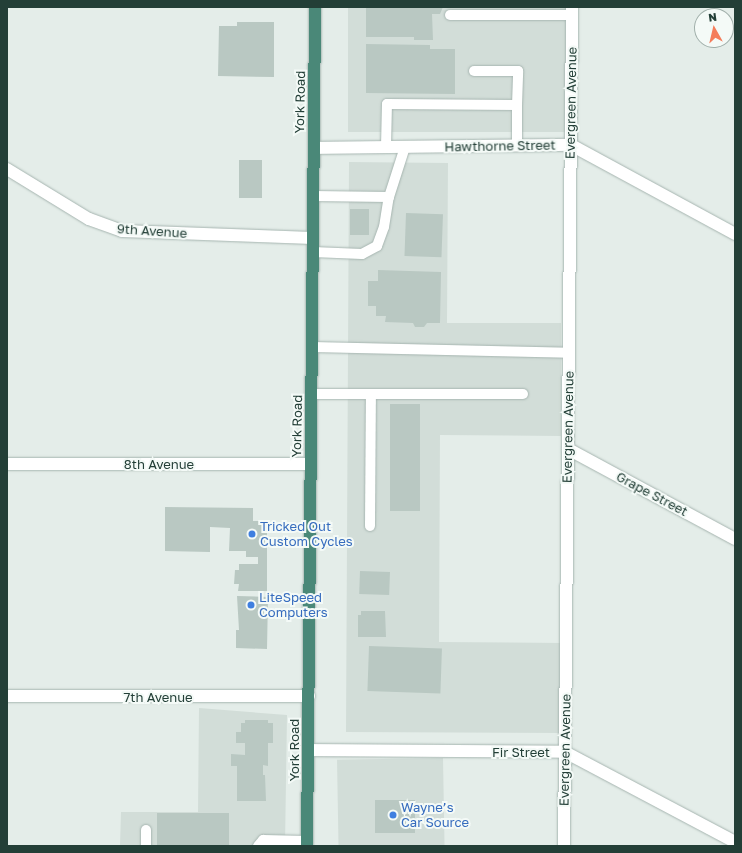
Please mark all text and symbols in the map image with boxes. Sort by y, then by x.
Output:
north arrow [694,8,734,48]
text: N [707,10,717,24]
street label: Evergreen Avenue [562,47,580,159]
street label: York Road [292,71,308,133]
street label: Hawthorne Street [444,137,556,155]
street label: 9th Avenue [116,221,188,241]
street label: Evergreen Avenue [559,371,577,483]
street label: York Road [289,395,305,457]
street label: 8th Avenue [124,456,194,472]
street label: Grape Street [614,469,690,519]
place label: Tricked Out Custom Cycles [260,519,353,550]
marker: Tricked Out Custom Cycles [247,529,257,539]
place label: LiteSpeed Computers [259,590,328,621]
marker: LiteSpeed Computers [246,600,256,610]
street label: 7th Avenue [123,689,193,705]
street label: Evergreen Avenue [556,694,574,806]
street label: York Road [286,719,302,781]
street label: Fir Street [492,744,550,760]
place label: Wayne’s Car Source [401,800,469,831]
marker: Wayne’s Car Source [388,810,398,820]

